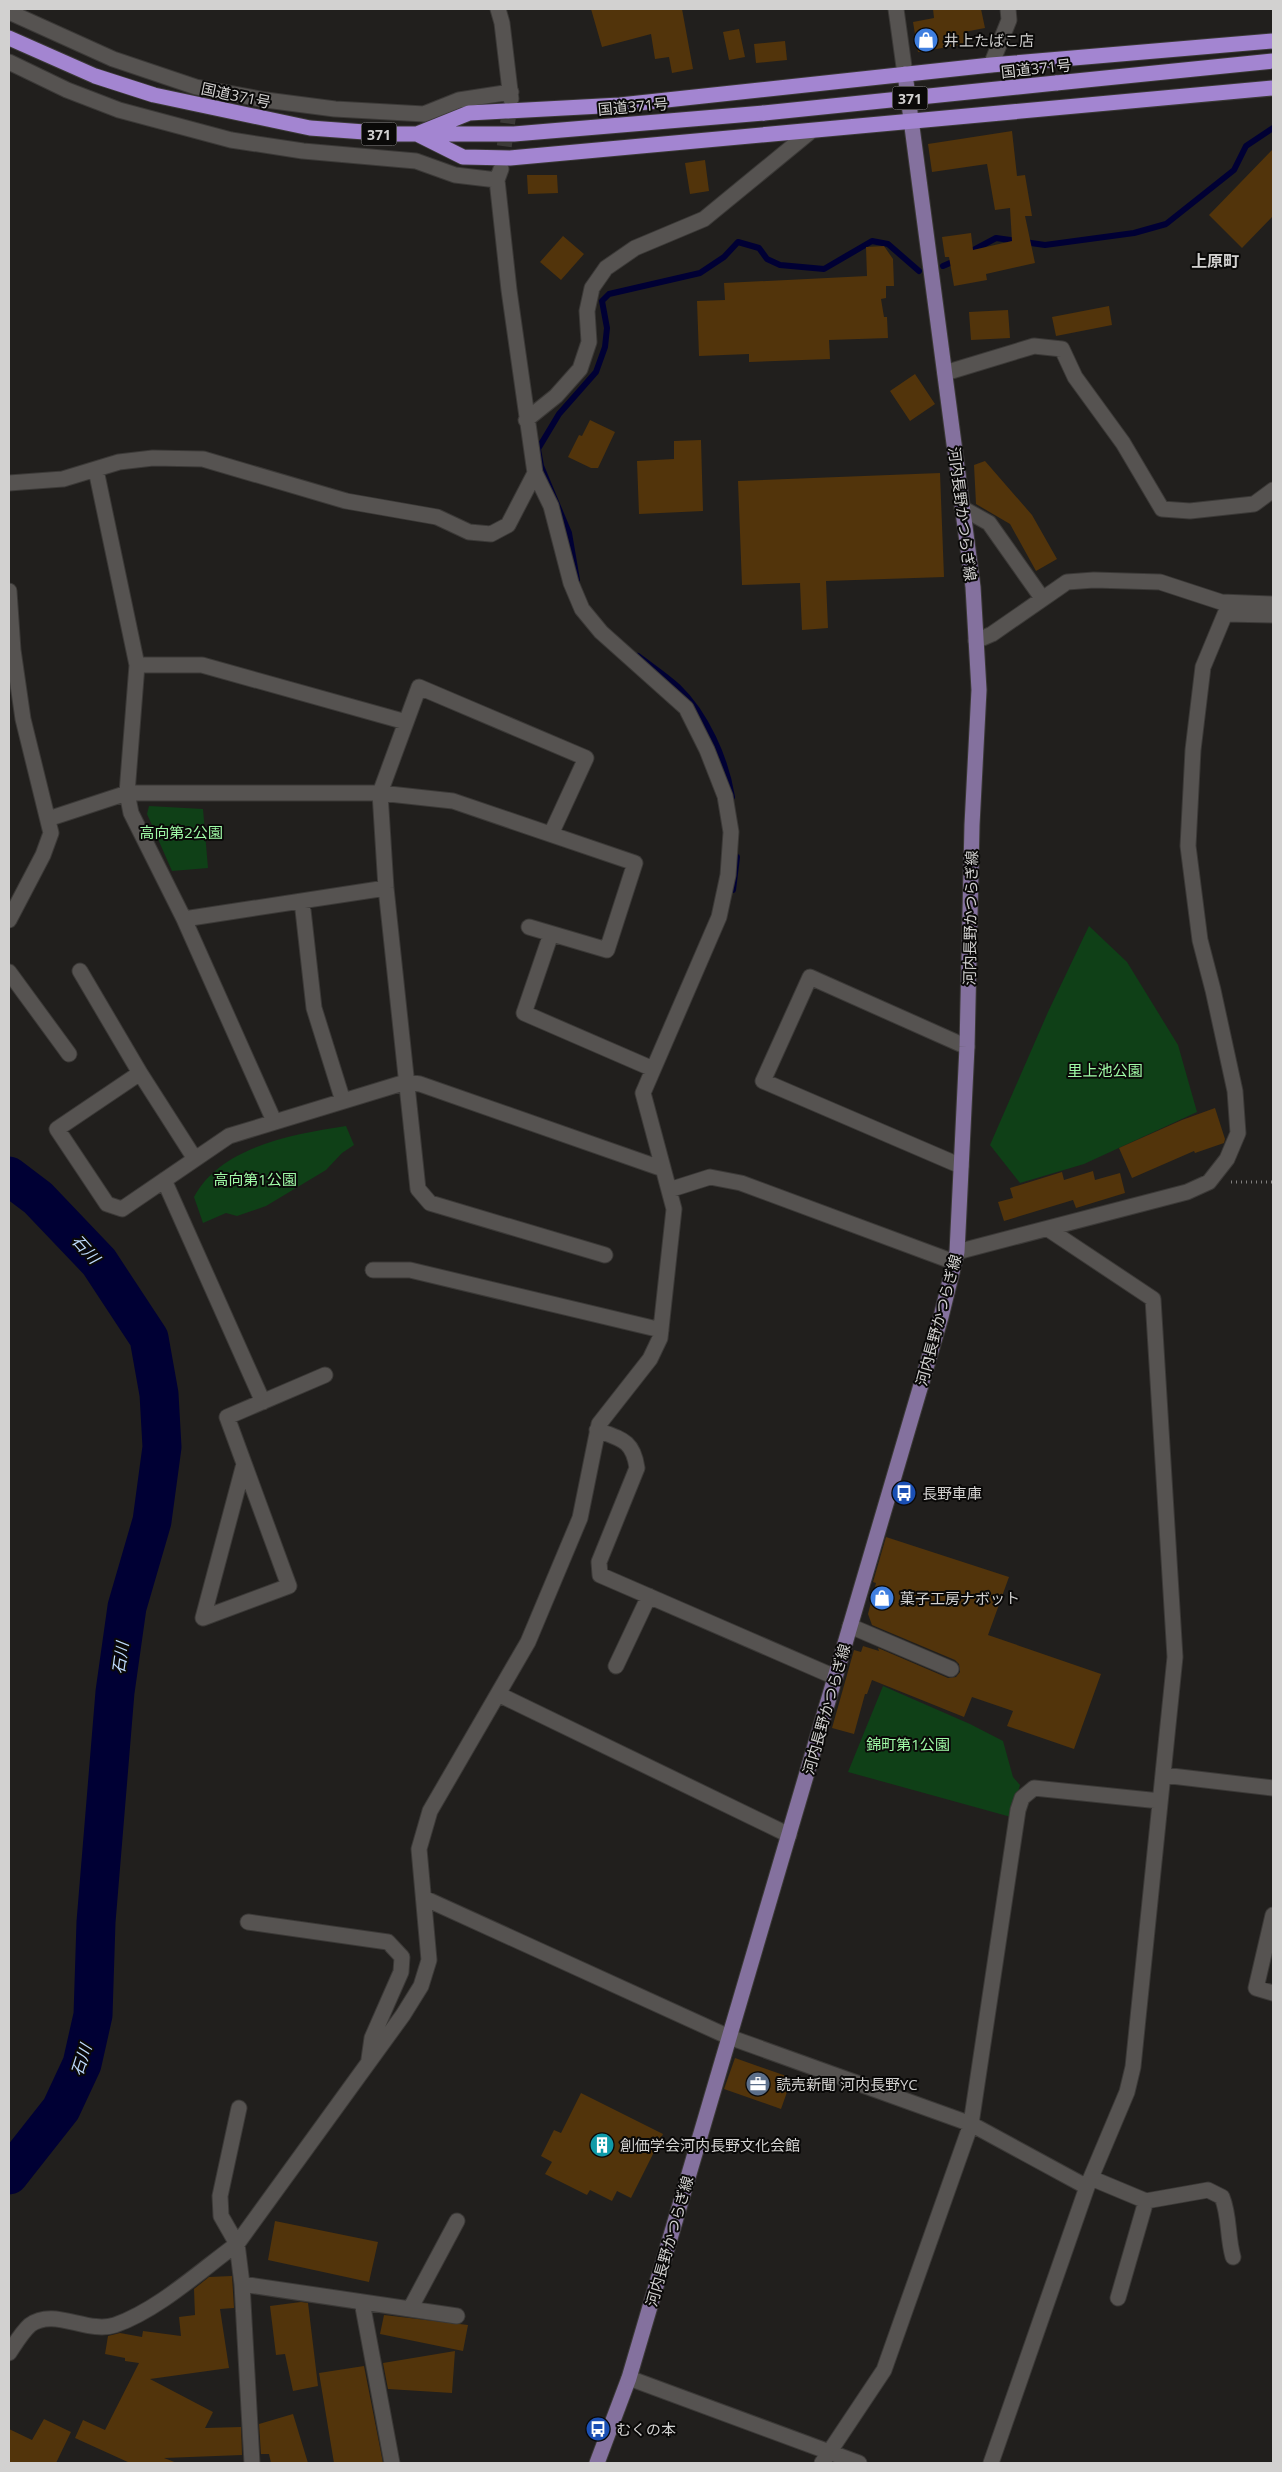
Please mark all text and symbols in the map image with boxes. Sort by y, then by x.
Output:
shop icon: 井上たばこ店 [913,27,939,53]
place label: 井上たばこ店 [944,30,1034,50]
street label: 国道371号 [1000,54,1072,82]
street label: 国道371号 [199,78,273,112]
road number: 371 [892,86,928,110]
street label: 国道371号 [597,93,669,119]
road number: 371 [362,122,396,146]
district label: 上原町 [1191,250,1239,272]
street label: 河内長野かつらぎ線 [945,446,981,582]
park label: 高向第2公園 [139,822,223,842]
street label: 河内長野かつらぎ線 [959,850,981,986]
park label: 里上池公園 [1067,1060,1143,1080]
park label: 高向第1公園 [213,1169,297,1189]
water label: 石川 [67,1230,106,1270]
street label: 河内長野かつらぎ線 [911,1252,965,1388]
bus stop icon: 長野車庫 [891,1480,917,1506]
place label: 長野車庫 [922,1483,982,1503]
shop icon: 菓子工房ナボット [869,1585,895,1611]
place label: 菓子工房ナボット [900,1588,1020,1608]
water label: 石川 [107,1639,133,1675]
street label: 河内長野かつらぎ線 [798,1641,854,1777]
park label: 錦町第1公園 [866,1734,950,1754]
water label: 石川 [66,2039,97,2079]
office icon: 読売新聞 河内長野YC [745,2071,771,2097]
place label: 読売新聞 河内長野YC [776,2074,918,2094]
building icon: 創価学会河内長野文化会館 [589,2132,615,2158]
place label: 創価学会河内長野文化会館 [620,2135,800,2155]
street label: 河内長野かつらぎ線 [641,2173,697,2309]
bus stop icon: むくの本 [585,2416,611,2442]
place label: むくの本 [616,2419,676,2439]

